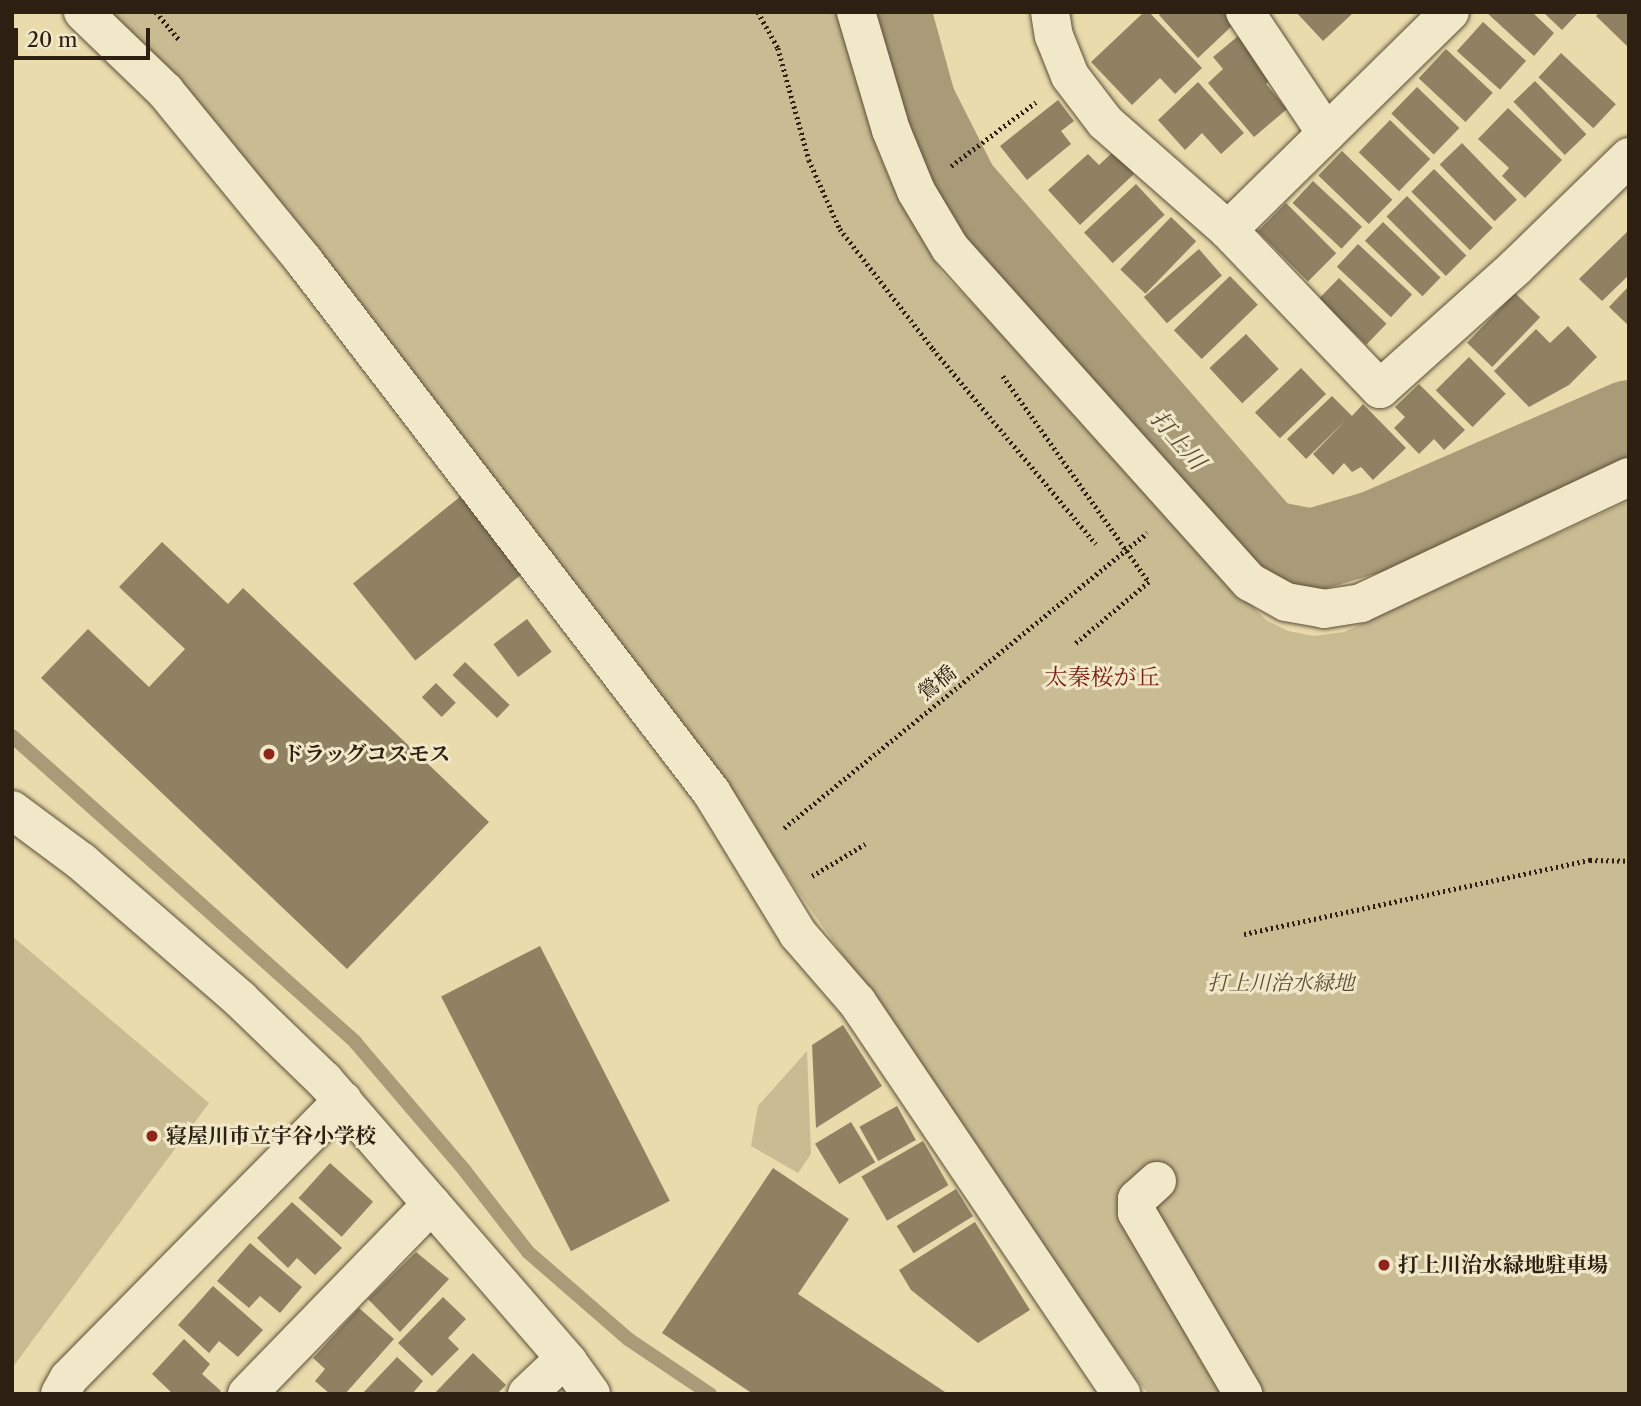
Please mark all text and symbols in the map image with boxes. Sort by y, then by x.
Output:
scale bar [18,14,154,58]
text: 20 m [27,27,78,52]
water label: 打上川 [1145,405,1211,475]
street label: 鶯橋 [913,660,961,706]
district label: 太秦桜が丘 [1045,663,1159,691]
place label: ドラッグコスモス [283,741,451,767]
marker: ドラッグコスモス [261,746,277,762]
park label: 打上川治水緑地 [1208,970,1354,996]
place label: 寝屋川市立宇谷小学校 [166,1123,376,1149]
marker: 寝屋川市立宇谷小学校 [144,1128,160,1144]
place label: 打上川治水緑地駐車場 [1398,1252,1608,1278]
marker: 打上川治水緑地駐車場 [1376,1257,1392,1273]

